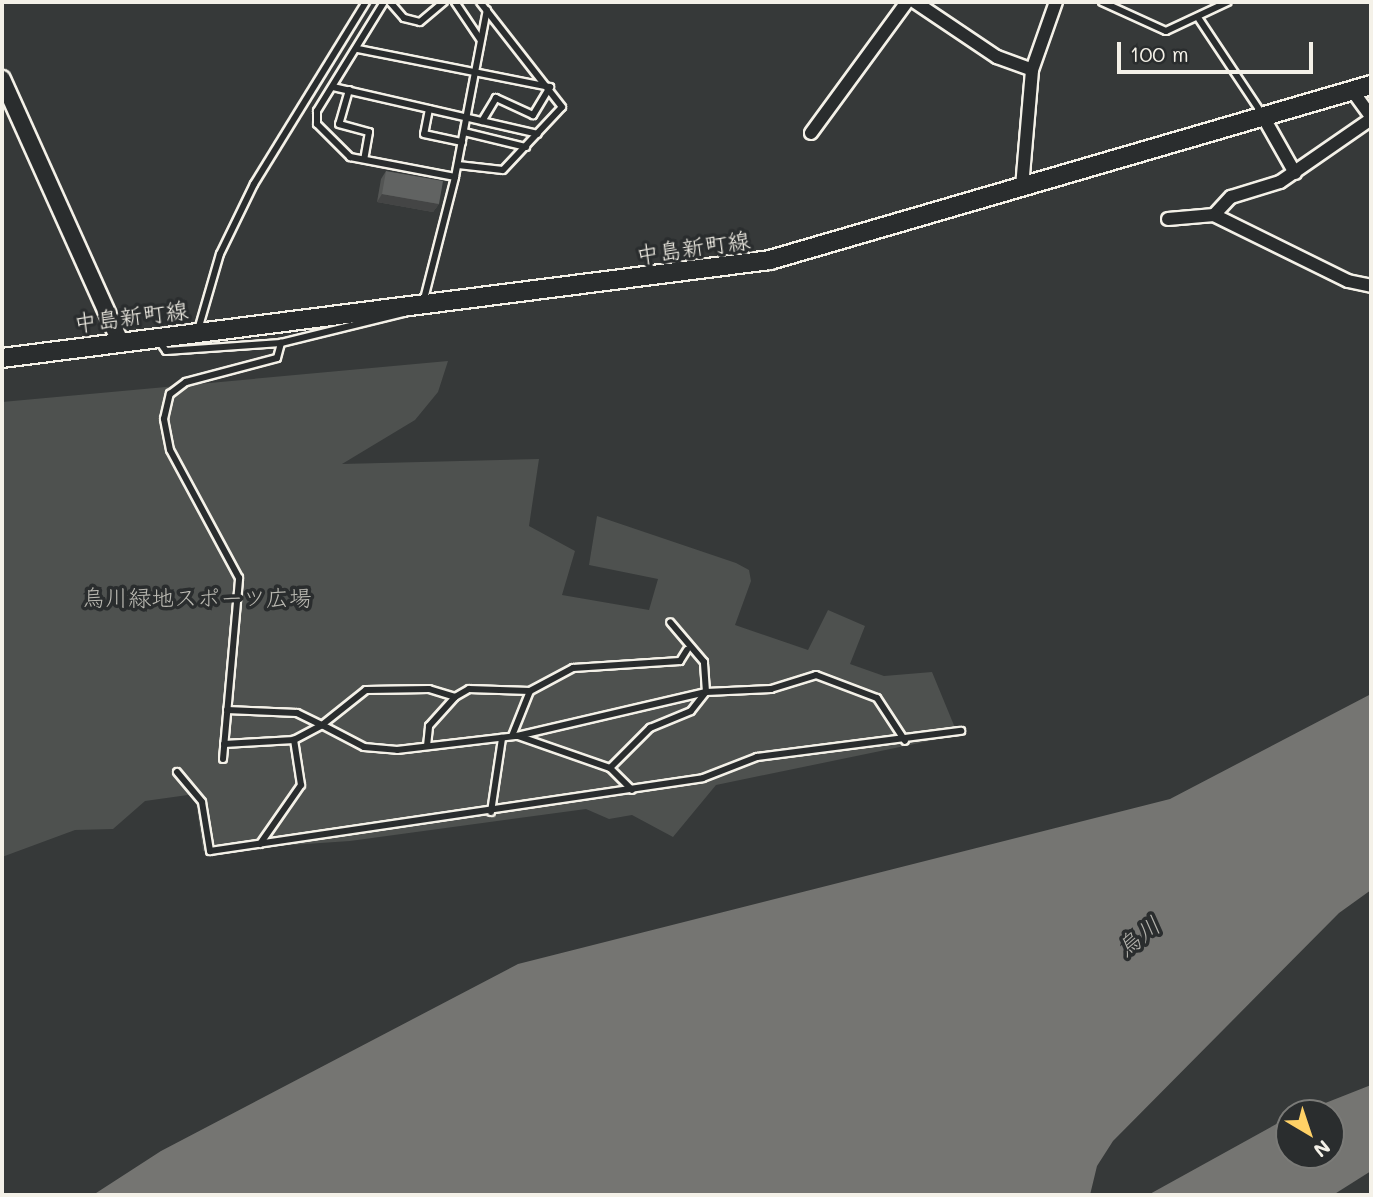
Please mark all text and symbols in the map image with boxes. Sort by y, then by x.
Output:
scale bar [1121,28,1317,72]
text: 100 m [1130,40,1189,67]
street label: 中島新町線 [634,225,752,269]
street label: 中島新町線 [72,295,190,337]
park label: 烏川緑地スポーツ広場 [82,583,312,611]
water label: 烏川 [1110,910,1166,962]
north arrow [1275,1099,1345,1169]
text: N [1309,1135,1336,1163]

